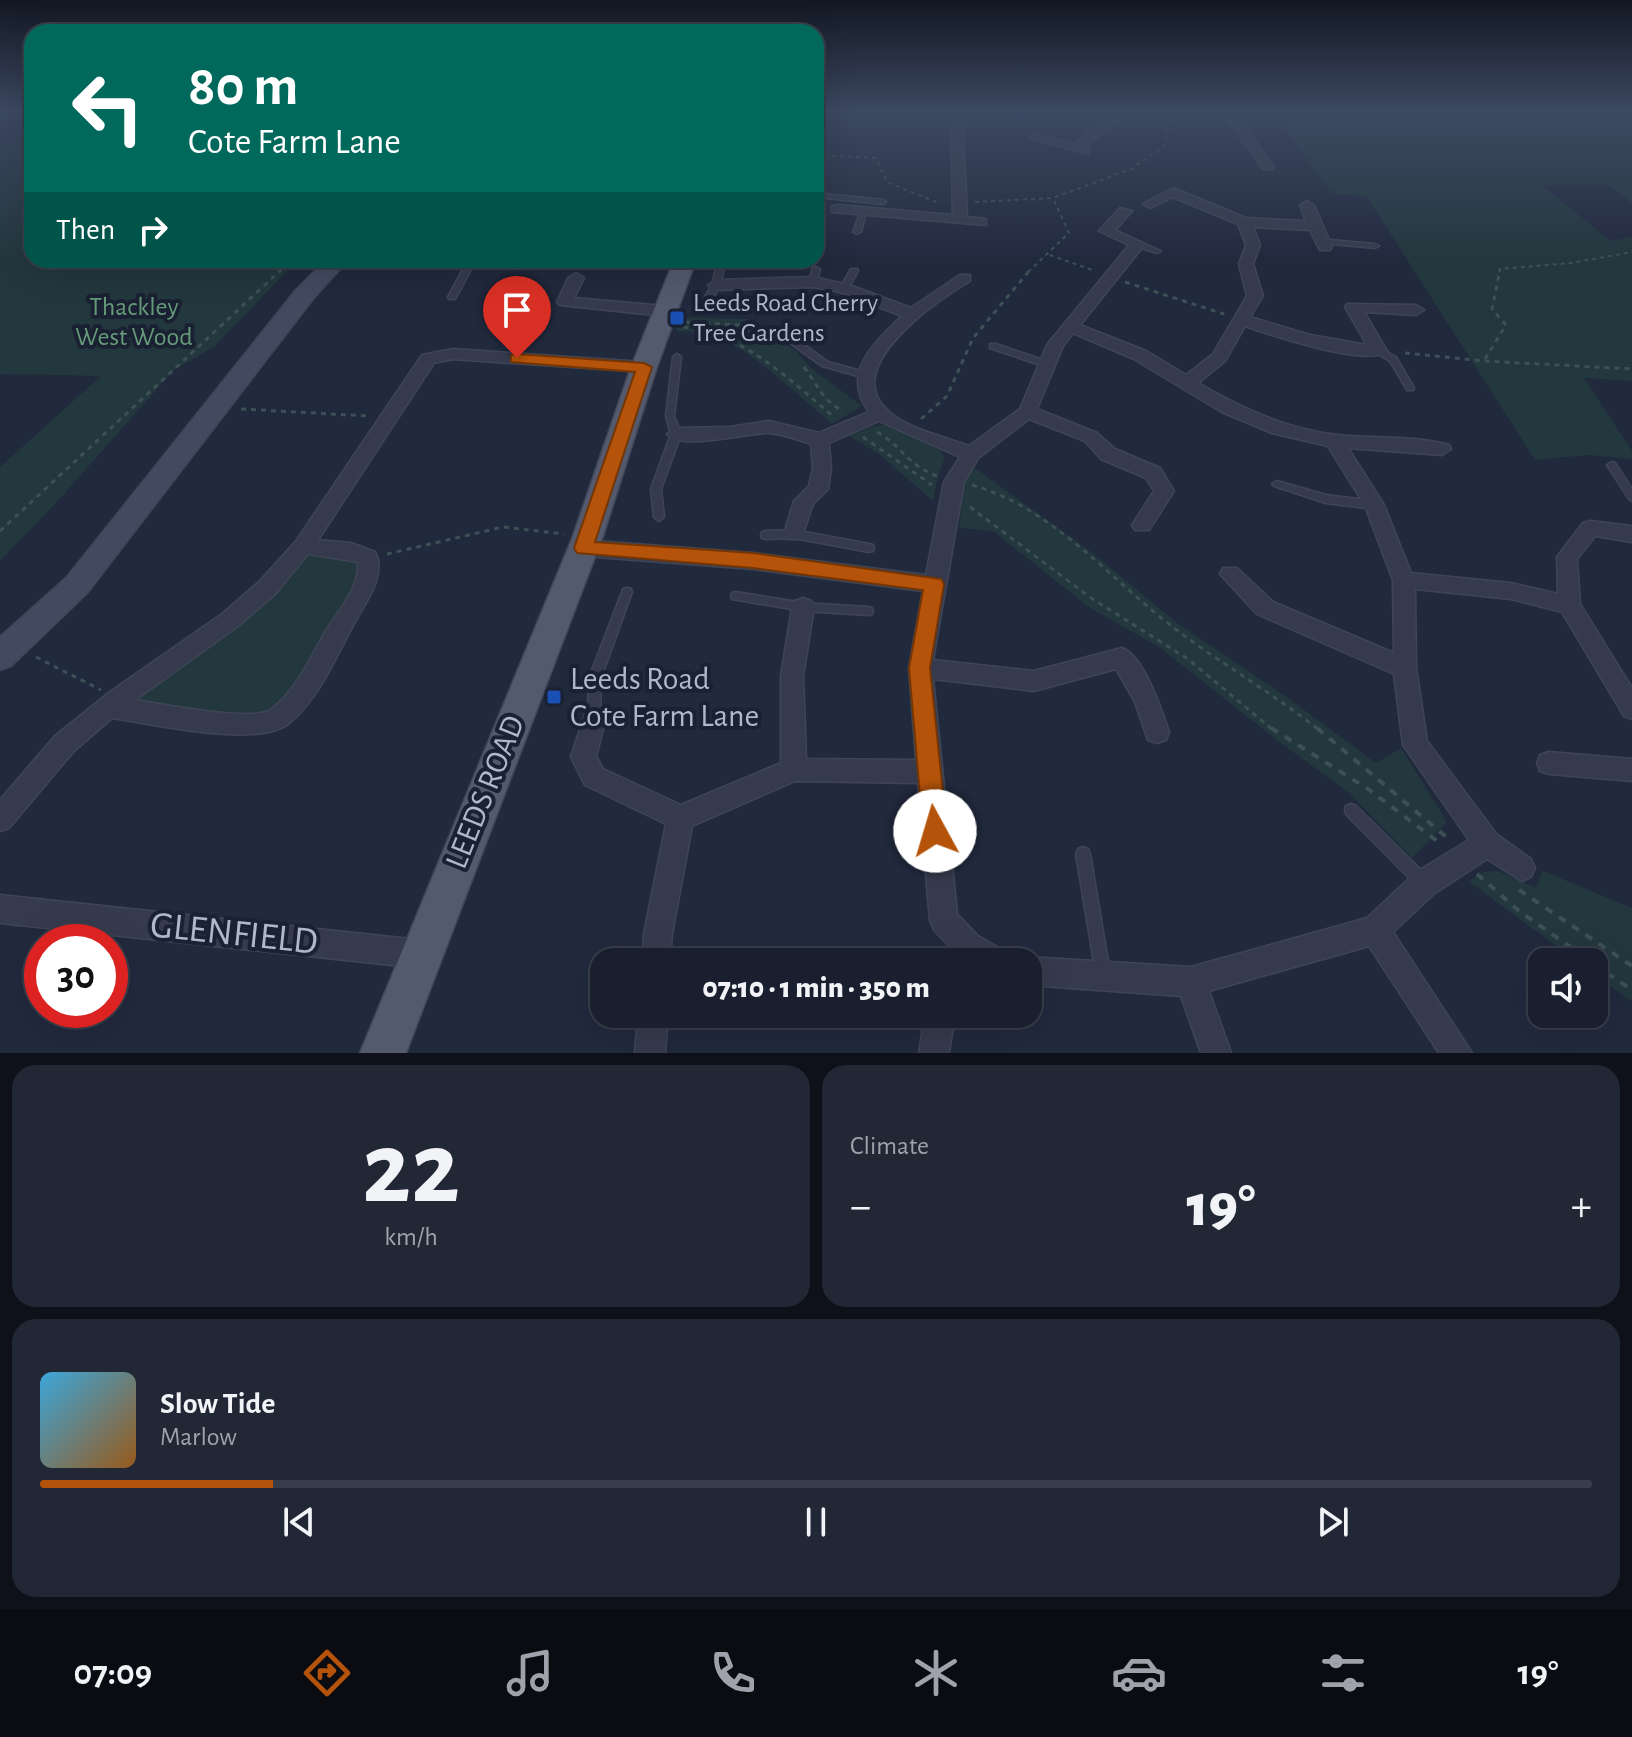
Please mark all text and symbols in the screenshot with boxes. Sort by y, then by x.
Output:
icon: left [56,56,160,160]
text: 80 m [188,59,298,115]
text: Cote Farm Lane [188,124,401,160]
icon: right [131,208,175,252]
text: Then [56,215,115,245]
pin [483,276,551,358]
icon: arrive [495,288,539,332]
place label: Leeds Road Cherry Tree Gardens [693,290,878,346]
park label: Thackley West Wood [75,294,193,350]
marker: Leeds Road Cherry Tree Gardens [668,309,686,327]
place label: Leeds Road Cote Farm Lane [570,663,759,732]
marker: Leeds Road Cote Farm Lane [545,688,563,706]
street label: LEEDS ROAD [440,711,530,873]
position arrow [893,789,977,873]
street label: GLENFIELD [148,906,320,962]
speed limit sign: 30 [24,924,128,1028]
map controls [1528,948,1608,1028]
button: sound [1528,948,1608,1028]
text: 07:10 · 1 min · 350 m [702,973,930,1003]
text: 22 [362,1118,460,1222]
text: Climate [850,1133,929,1159]
text: 19° [1187,1177,1255,1237]
text: − [850,1185,871,1229]
text: + [1571,1185,1592,1229]
text: km/h [384,1224,438,1250]
text: Slow Tide [160,1389,275,1419]
text: Marlow [160,1424,237,1450]
icon: previous [277,1500,321,1544]
icon: pause [794,1500,838,1544]
icon: next [1311,1500,1355,1544]
icon: directions [299,1645,355,1701]
icon: music [502,1645,558,1701]
icon: phone [705,1645,761,1701]
icon: climate [908,1645,964,1701]
icon: car [1111,1645,1167,1701]
icon: filters [1315,1645,1371,1701]
text: 07:09 [74,1655,152,1691]
text: 19° [1518,1655,1558,1691]

